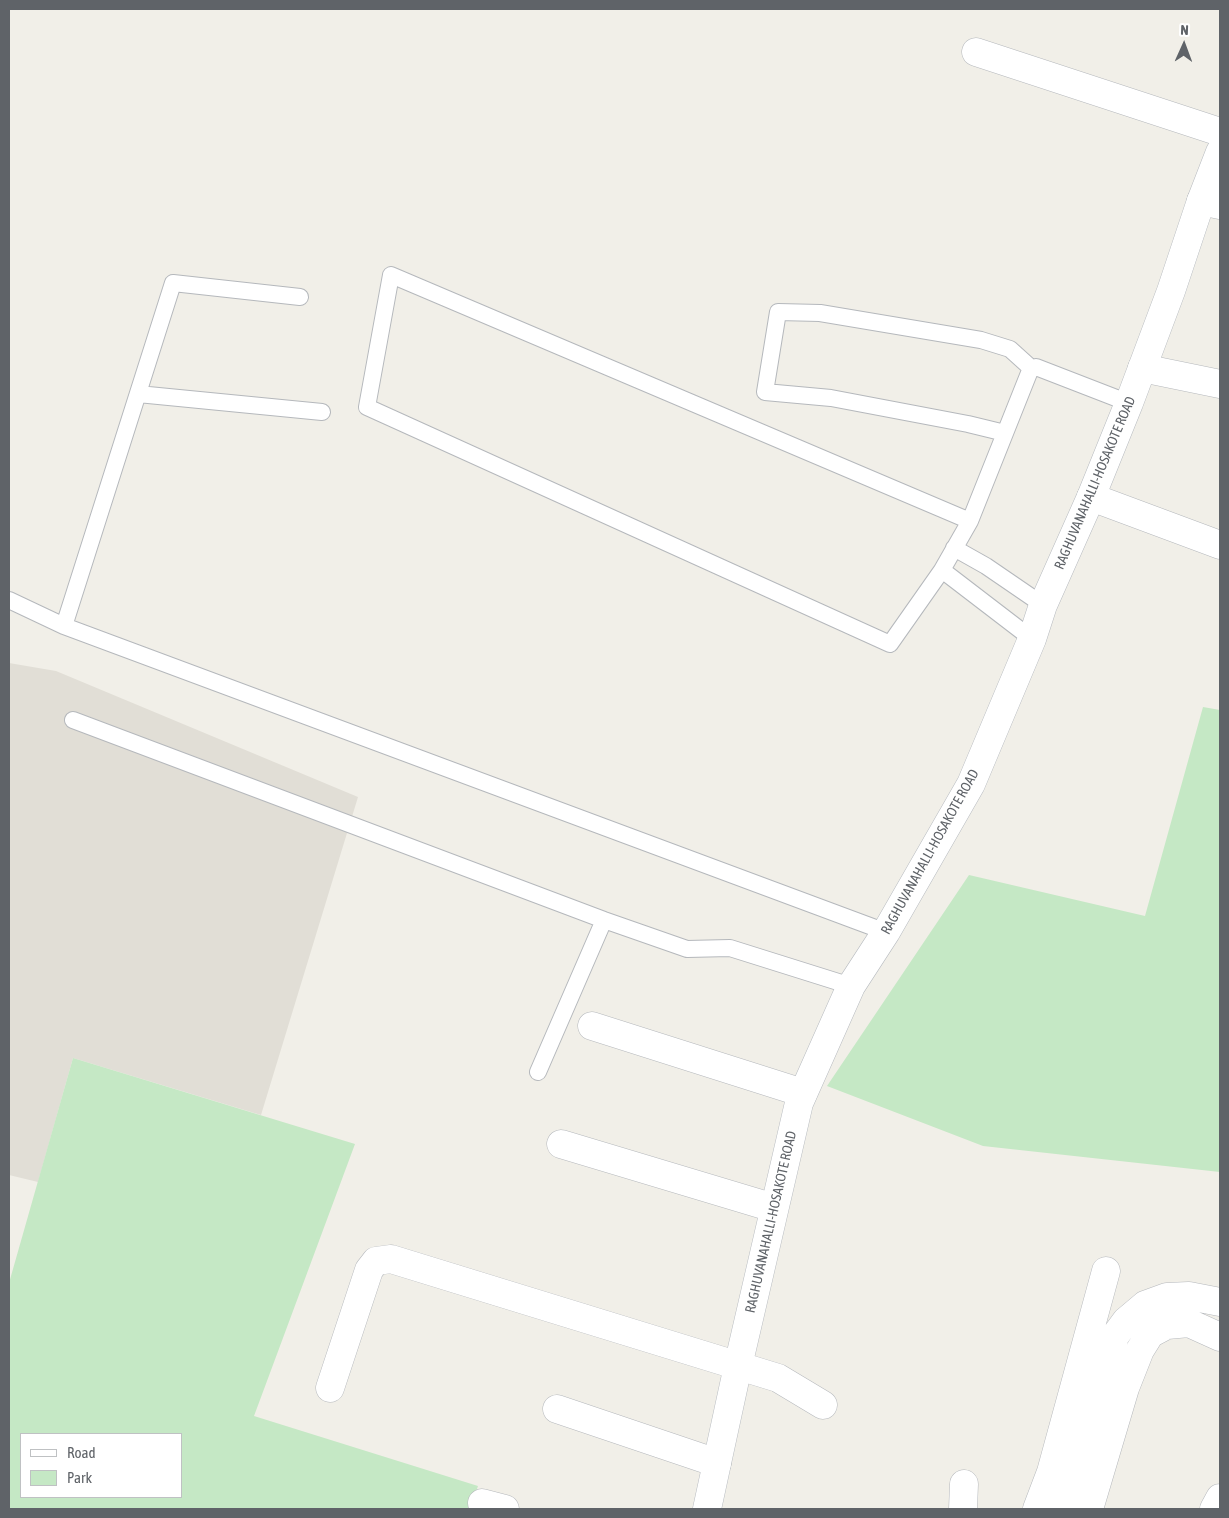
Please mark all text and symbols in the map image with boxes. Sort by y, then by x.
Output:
north arrow [1159,20,1209,70]
text: N [1180,22,1189,38]
street label: RAGHUVANAHALLI-HOSAKOTE ROAD [1051,394,1139,572]
street label: RAGHUVANAHALLI-HOSAKOTE ROAD [877,766,983,938]
street label: RAGHUVANAHALLI-HOSAKOTE ROAD [742,1129,800,1315]
legend [20,1433,182,1498]
text: Road [67,1444,96,1461]
text: Park [67,1469,92,1486]

